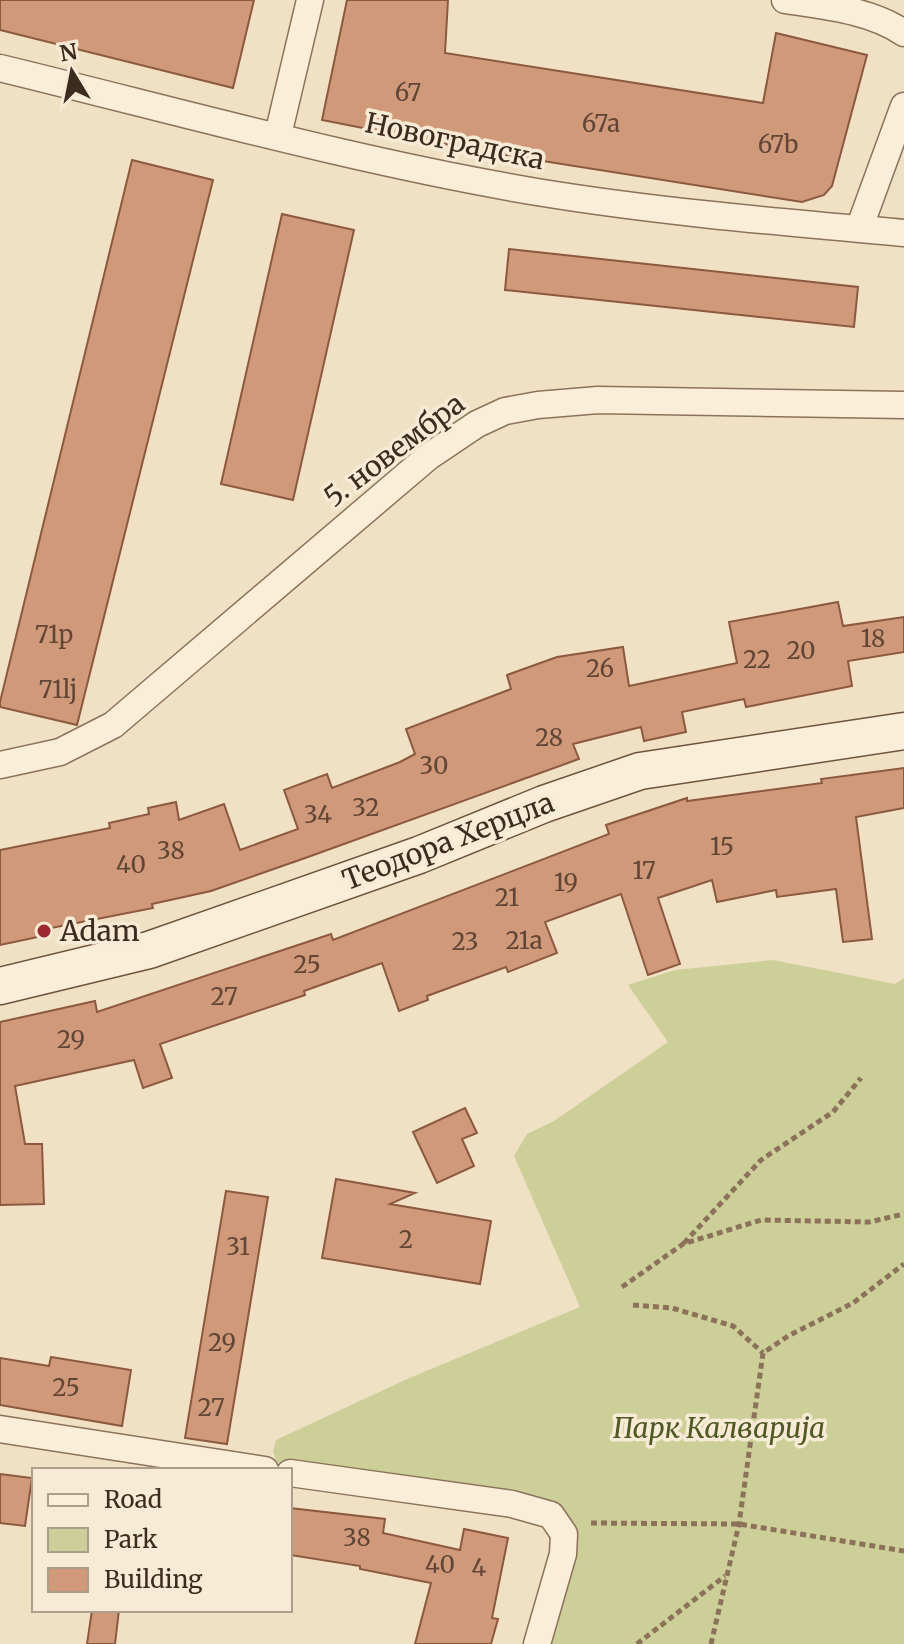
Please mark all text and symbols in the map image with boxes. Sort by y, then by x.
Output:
north arrow [32,32,112,112]
text: N [58,37,80,68]
house number: 67 [395,77,421,108]
street label: Новоградска [362,104,548,178]
house number: 67a [582,108,620,139]
house number: 67b [758,129,798,160]
street label: 5. новембра [317,385,471,515]
house number: 71p [35,619,73,650]
house number: 18 [861,623,885,654]
house number: 20 [786,635,816,666]
house number: 22 [743,644,771,675]
house number: 26 [586,653,614,684]
house number: 71lj [39,674,77,705]
house number: 28 [535,722,563,753]
house number: 30 [420,750,448,781]
street label: Теодора Херцла [337,784,559,898]
house number: 32 [352,792,380,823]
house number: 34 [304,799,332,830]
house number: 15 [710,831,734,862]
house number: 38 [157,835,185,866]
house number: 40 [116,849,146,880]
house number: 17 [632,855,656,886]
house number: 19 [554,867,578,898]
house number: 21 [495,882,519,913]
place label: Adam [59,913,140,949]
marker: Adam [35,922,53,940]
house number: 21a [505,925,543,956]
house number: 23 [451,926,479,957]
house number: 25 [293,949,321,980]
house number: 27 [210,981,238,1012]
house number: 29 [57,1024,85,1055]
house number: 2 [399,1224,413,1255]
house number: 31 [226,1231,250,1262]
house number: 29 [208,1327,236,1358]
house number: 25 [52,1372,80,1403]
house number: 27 [197,1392,225,1423]
park label: Парк Калварија [613,1410,825,1446]
legend [32,1468,292,1612]
text: Road [104,1484,162,1515]
house number: 38 [343,1522,371,1553]
text: Park [104,1524,158,1555]
house number: 40 [425,1549,455,1580]
house number: 4 [472,1552,487,1583]
text: Building [104,1564,203,1595]

